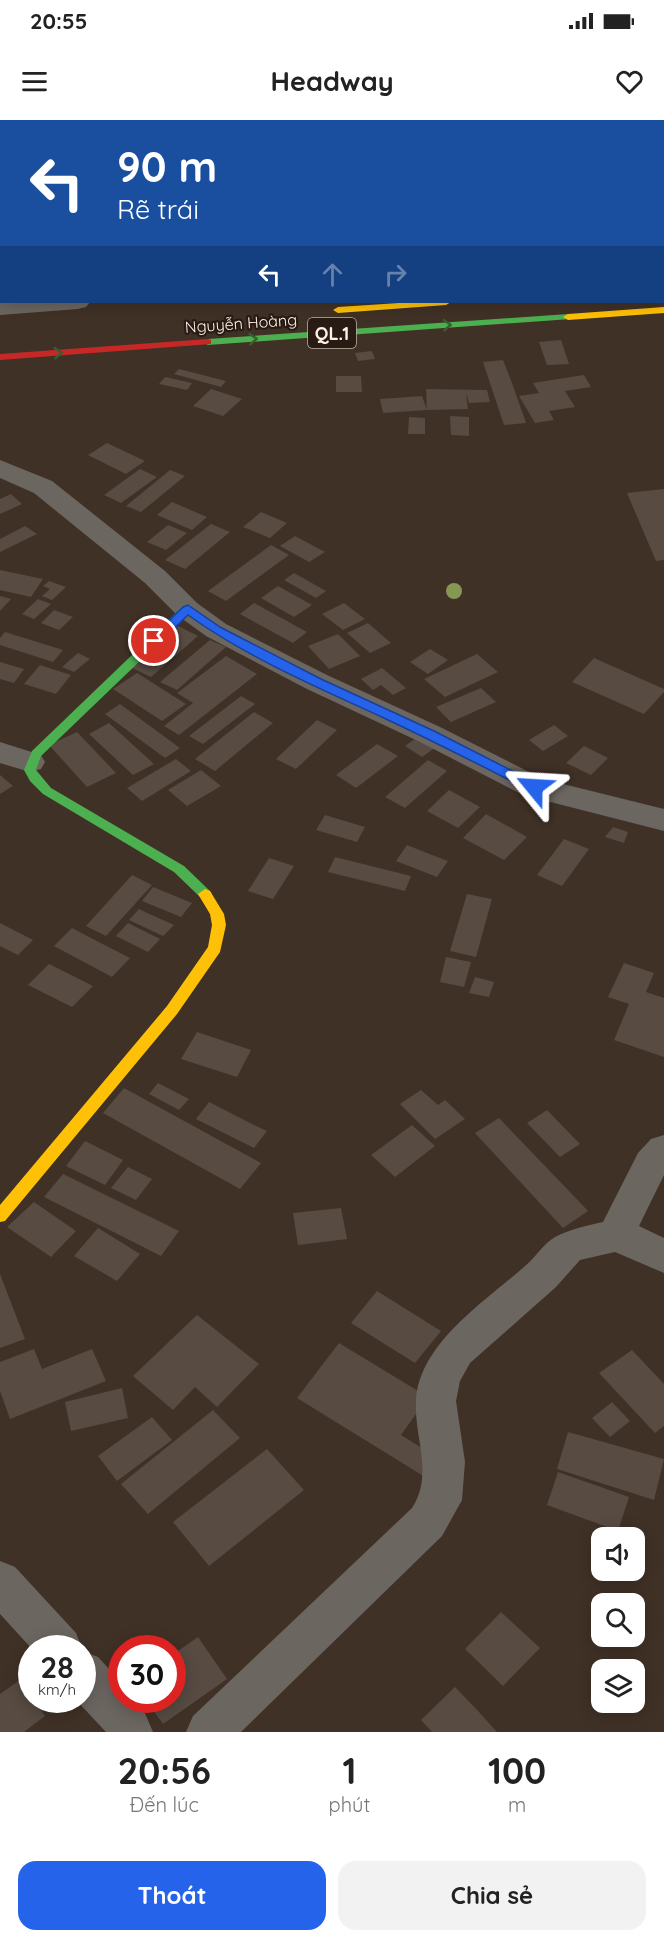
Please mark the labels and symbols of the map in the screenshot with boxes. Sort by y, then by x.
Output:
street label: Nguyễn Hoàng [184,309,298,337]
road number: QL.1 [308,318,356,348]
one-way arrow [443,319,452,332]
one-way arrow [248,333,257,346]
one-way arrow [54,347,63,360]
pin [128,615,179,666]
position arrow [502,755,566,819]
speed limit sign: 30 [108,1635,186,1713]

